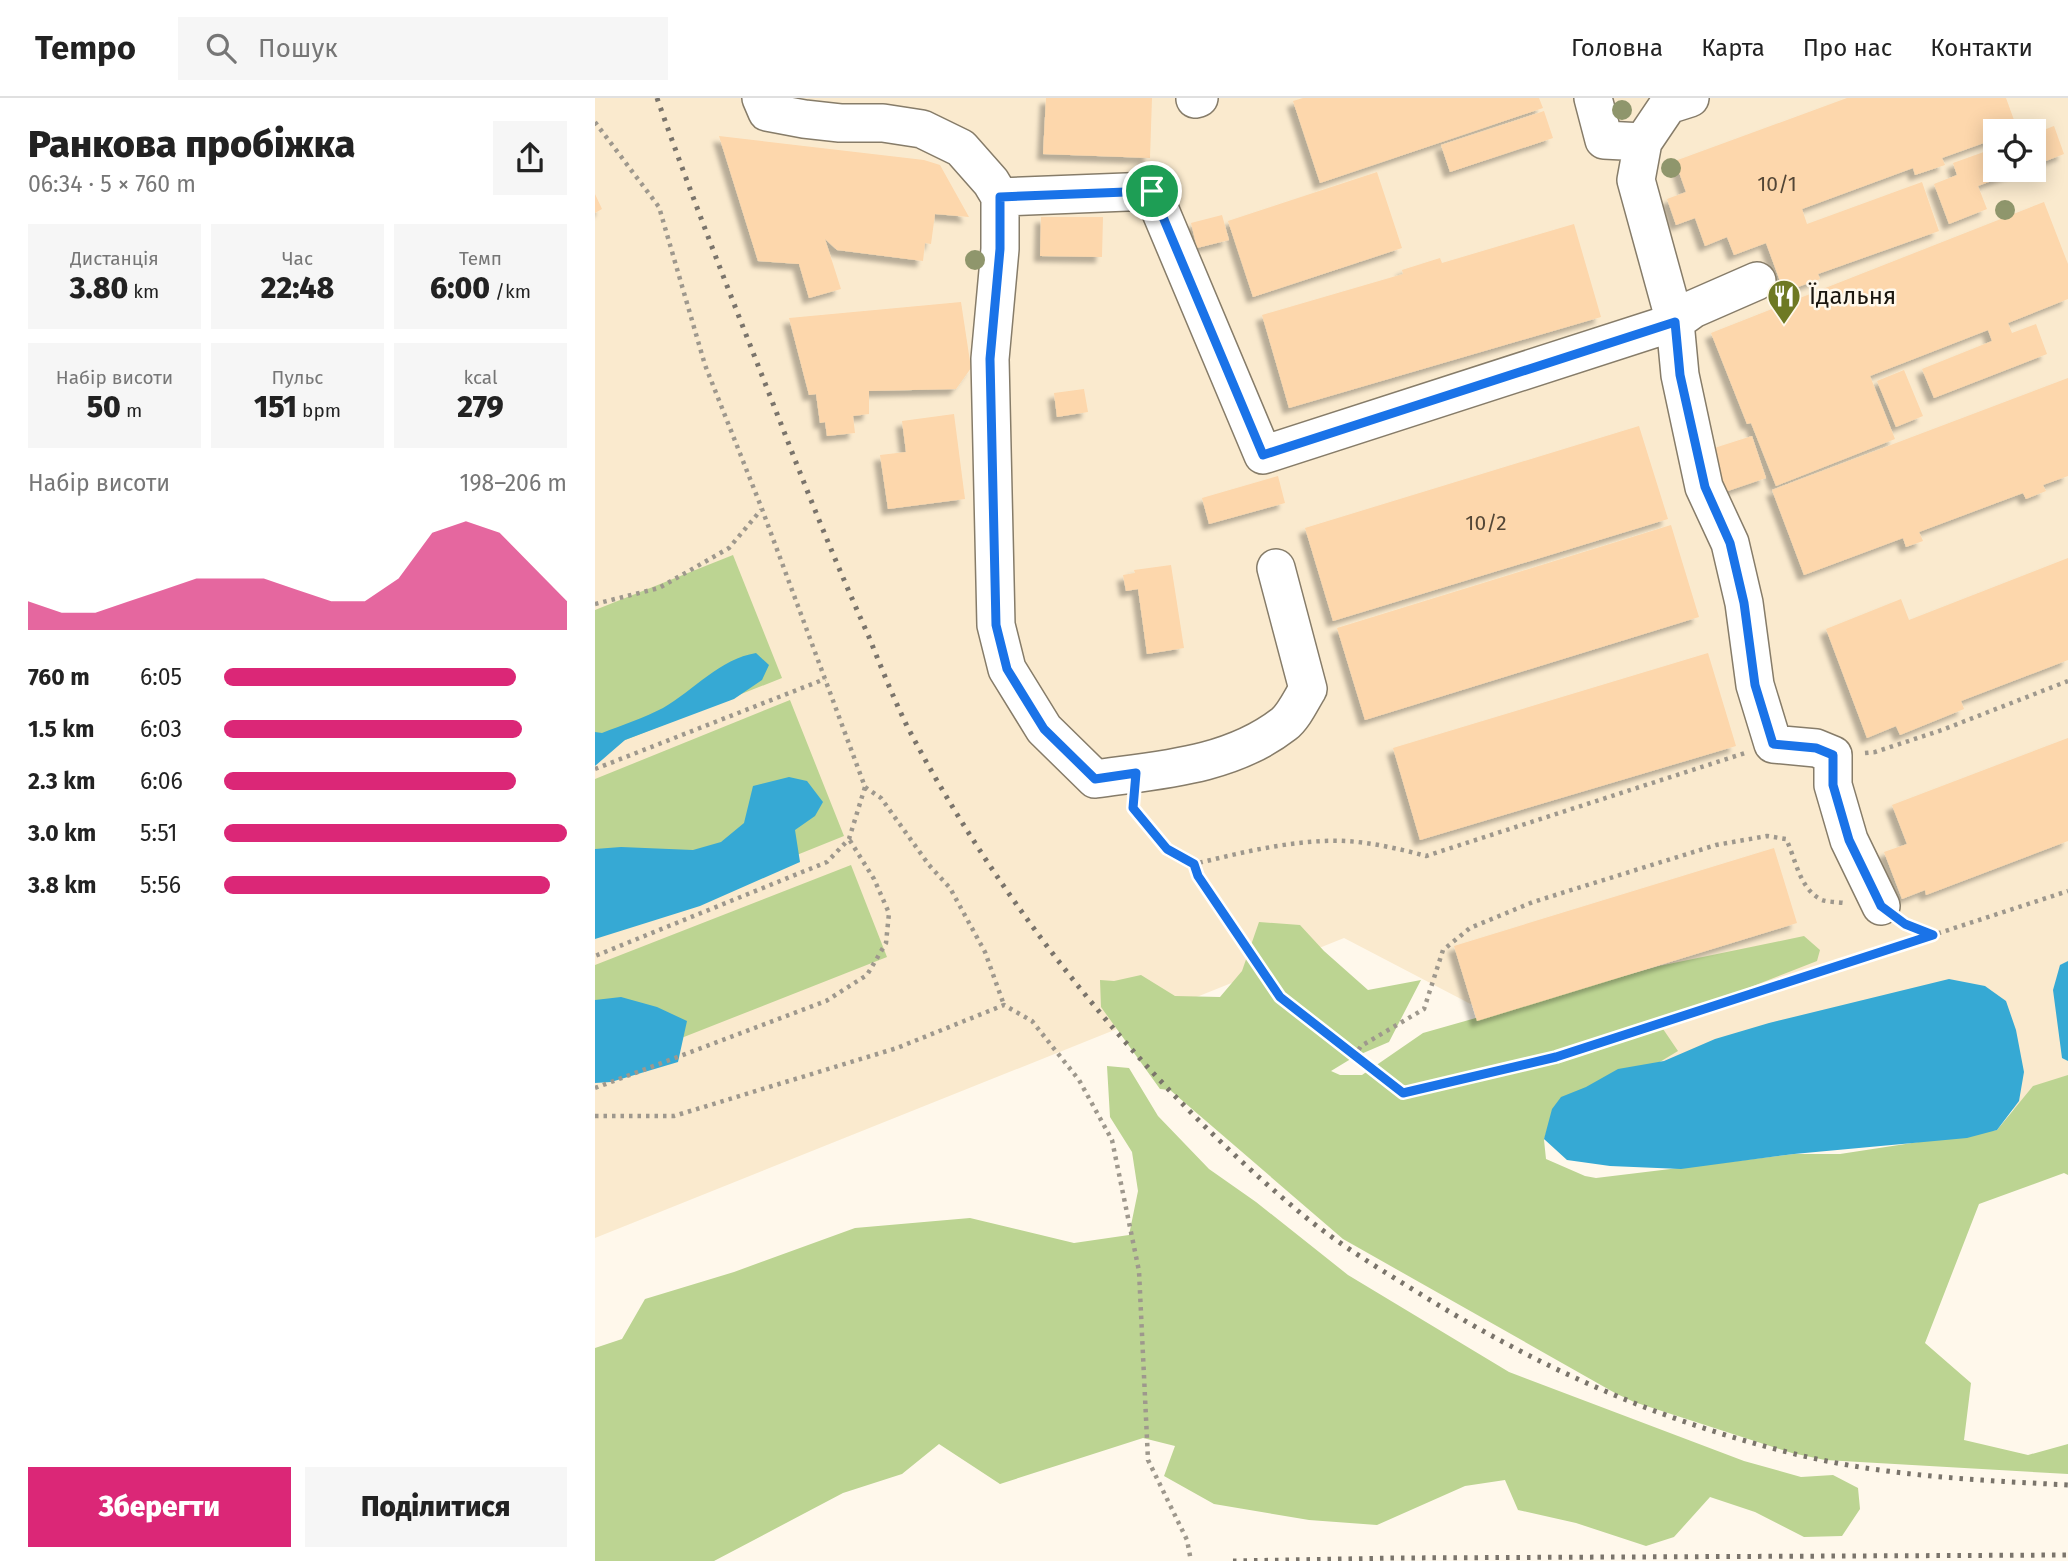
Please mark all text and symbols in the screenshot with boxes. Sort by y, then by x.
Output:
search box [178,17,668,80]
text: Tempo [35,28,136,68]
icon: search [202,29,240,67]
text: Пошук [258,33,338,64]
text: Головна [1571,34,1663,62]
text: Карта [1701,34,1765,62]
text: Про нас [1803,34,1892,62]
text: Контакти [1930,34,2033,62]
map controls [1983,119,2046,182]
button: locate [1983,119,2046,182]
text: Ранкова пробіжка [28,121,355,167]
button: share [493,121,567,195]
pin [1122,161,1182,221]
text: 06:34 · 5 × 760 m [28,170,196,198]
house number: 10/1 [1757,171,1797,197]
icon: arrive [1133,172,1171,210]
text: Дистанція [70,247,159,270]
text: Час [282,247,313,270]
text: Темп [459,247,502,270]
text: 3.80 [70,270,128,306]
text: 22:48 [261,270,334,306]
text: 6:00 [430,270,490,306]
restaurant icon: Їдальня [1765,277,1803,326]
text: km [128,280,159,303]
text: /km [490,280,531,303]
place label: Їдальня [1808,282,1896,310]
text: Набір висоти [56,366,173,389]
text: Пульс [272,366,323,389]
text: kcal [463,366,498,389]
text: 50 [87,389,121,425]
text: 151 [254,389,297,425]
text: 279 [457,389,504,425]
text: m [121,399,142,422]
text: bpm [297,399,341,422]
text: Набір висоти [28,469,170,497]
text: 198–206 m [459,469,567,497]
house number: 10/2 [1465,510,1507,536]
text: 760 m [28,663,90,691]
text: 6:05 [140,663,182,691]
text: 1.5 km [28,715,94,743]
text: 6:03 [140,715,182,743]
text: 2.3 km [28,767,95,795]
text: 6:06 [140,767,183,795]
text: 3.0 km [28,819,96,847]
text: 5:51 [140,819,177,847]
text: 3.8 km [28,871,96,899]
text: 5:56 [140,871,181,899]
button: Зберегти [28,1467,291,1547]
button: Поділитися [305,1467,567,1547]

